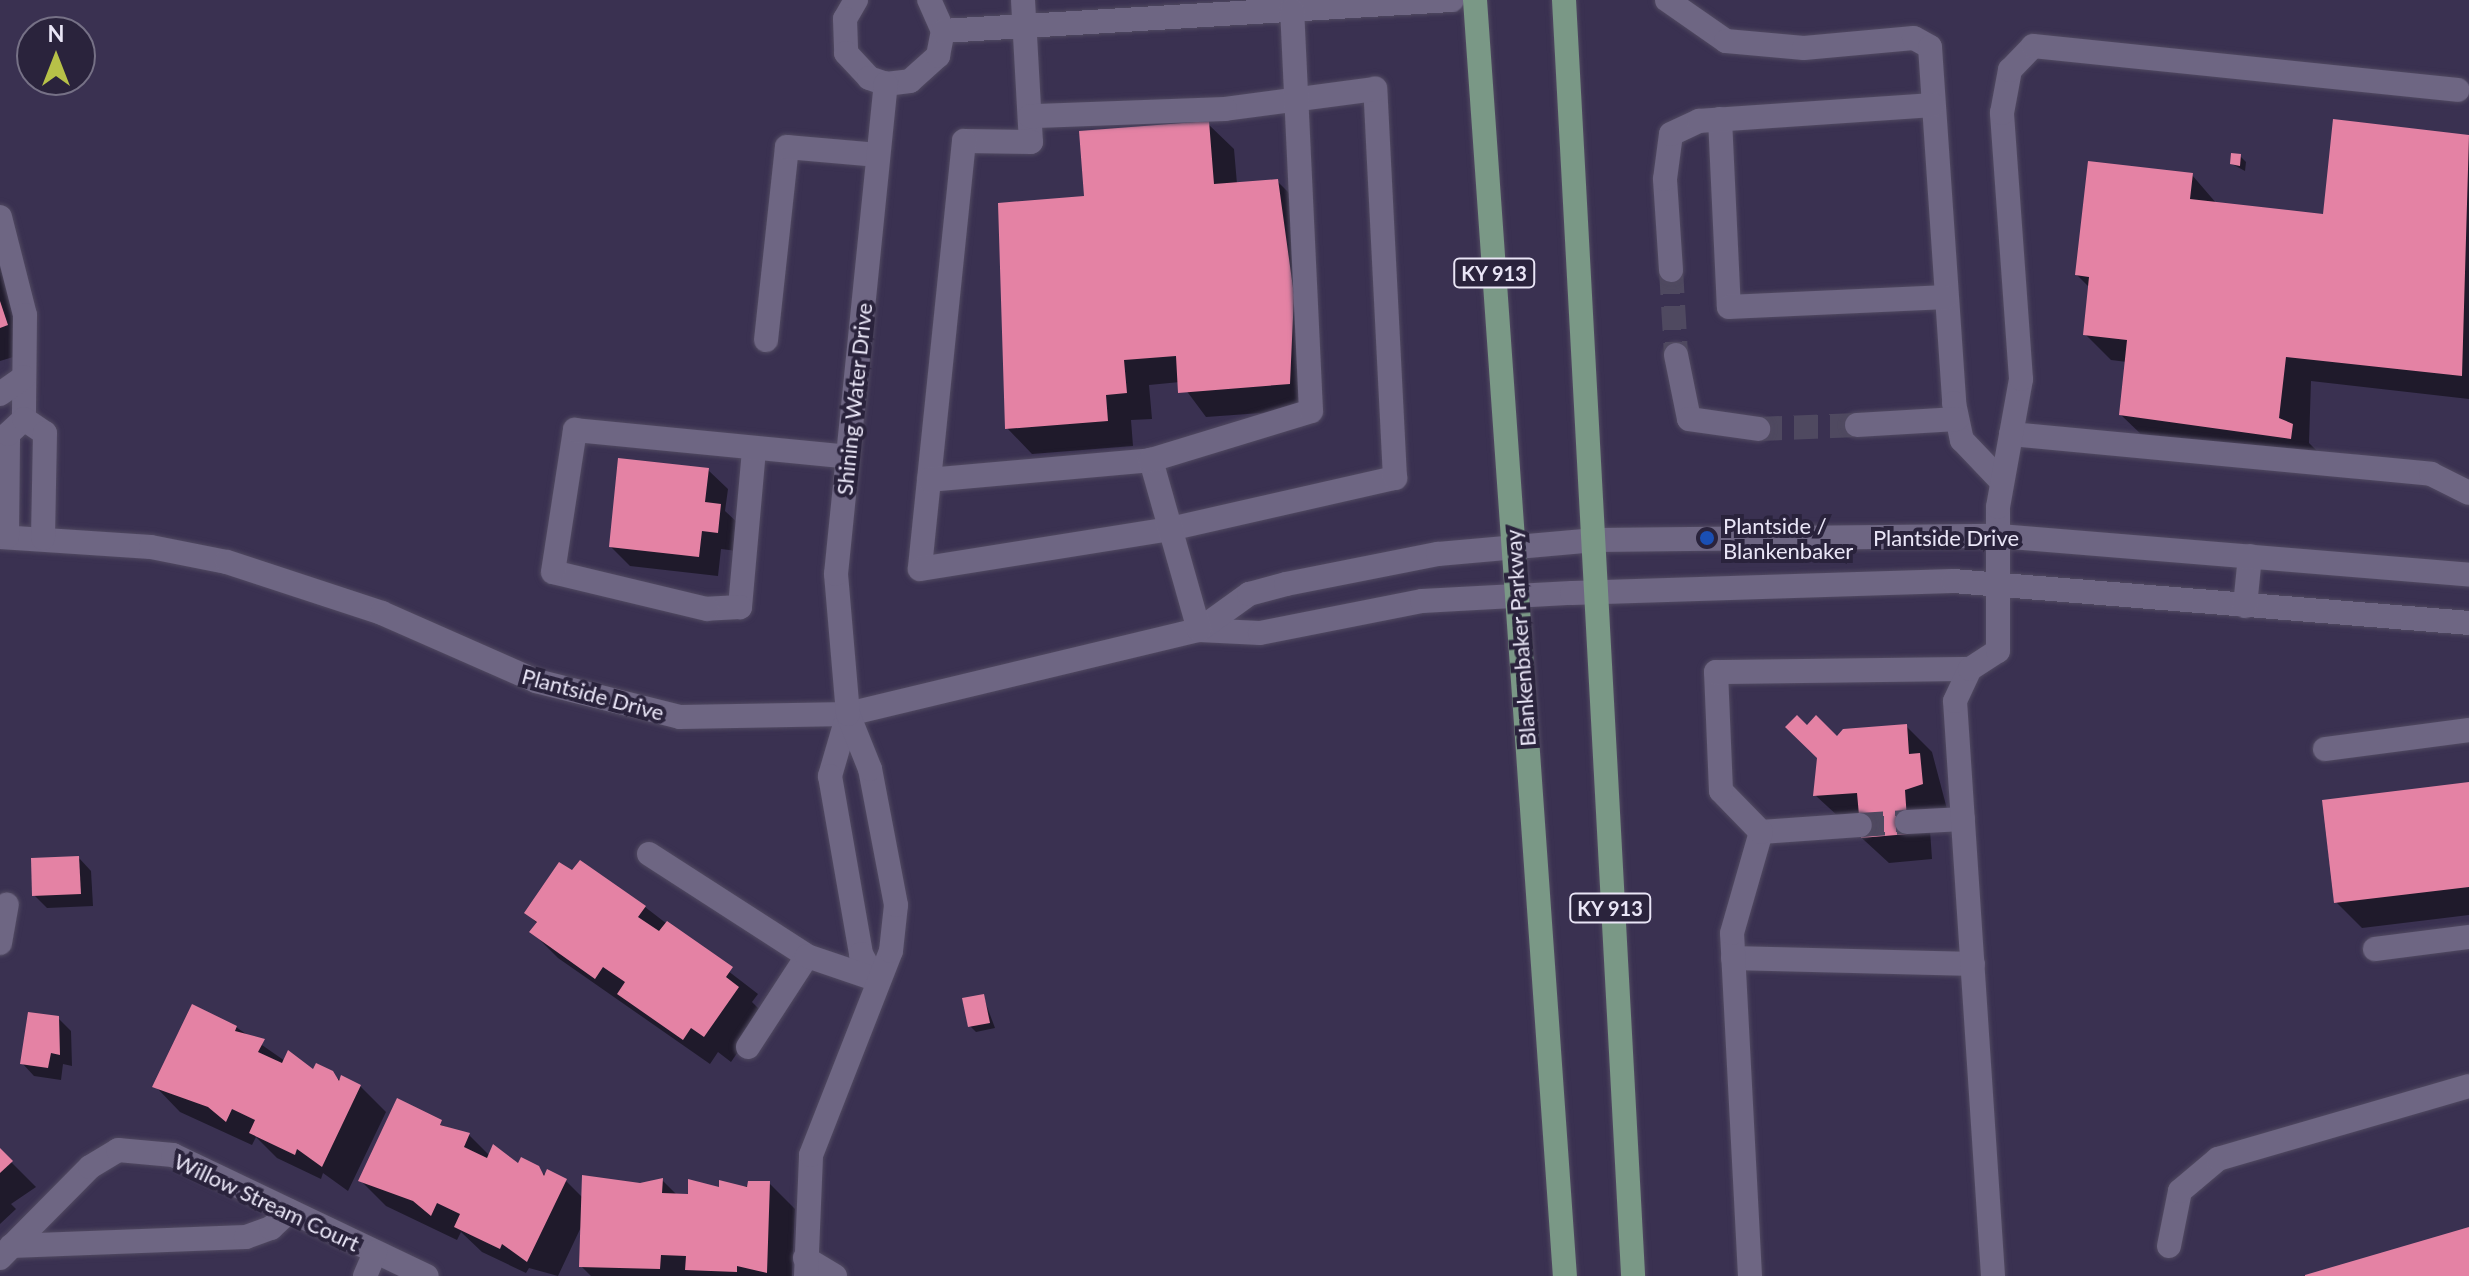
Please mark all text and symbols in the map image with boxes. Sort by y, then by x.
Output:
north arrow [16,16,96,96]
text: N [48,20,64,47]
road number: KY 913 [1452,257,1536,289]
street label: Shining Water Drive [831,301,877,497]
place label: Plantside / Blankenbaker [1723,512,1853,564]
street label: Plantside Drive [1873,525,2019,551]
street label: Blankenbaker Parkway [1499,528,1541,748]
marker: Plantside / Blankenbaker [1698,529,1716,547]
street label: Plantside Drive [519,662,667,726]
road number: KY 913 [1568,892,1652,924]
street label: Willow Stream Court [170,1147,364,1257]

